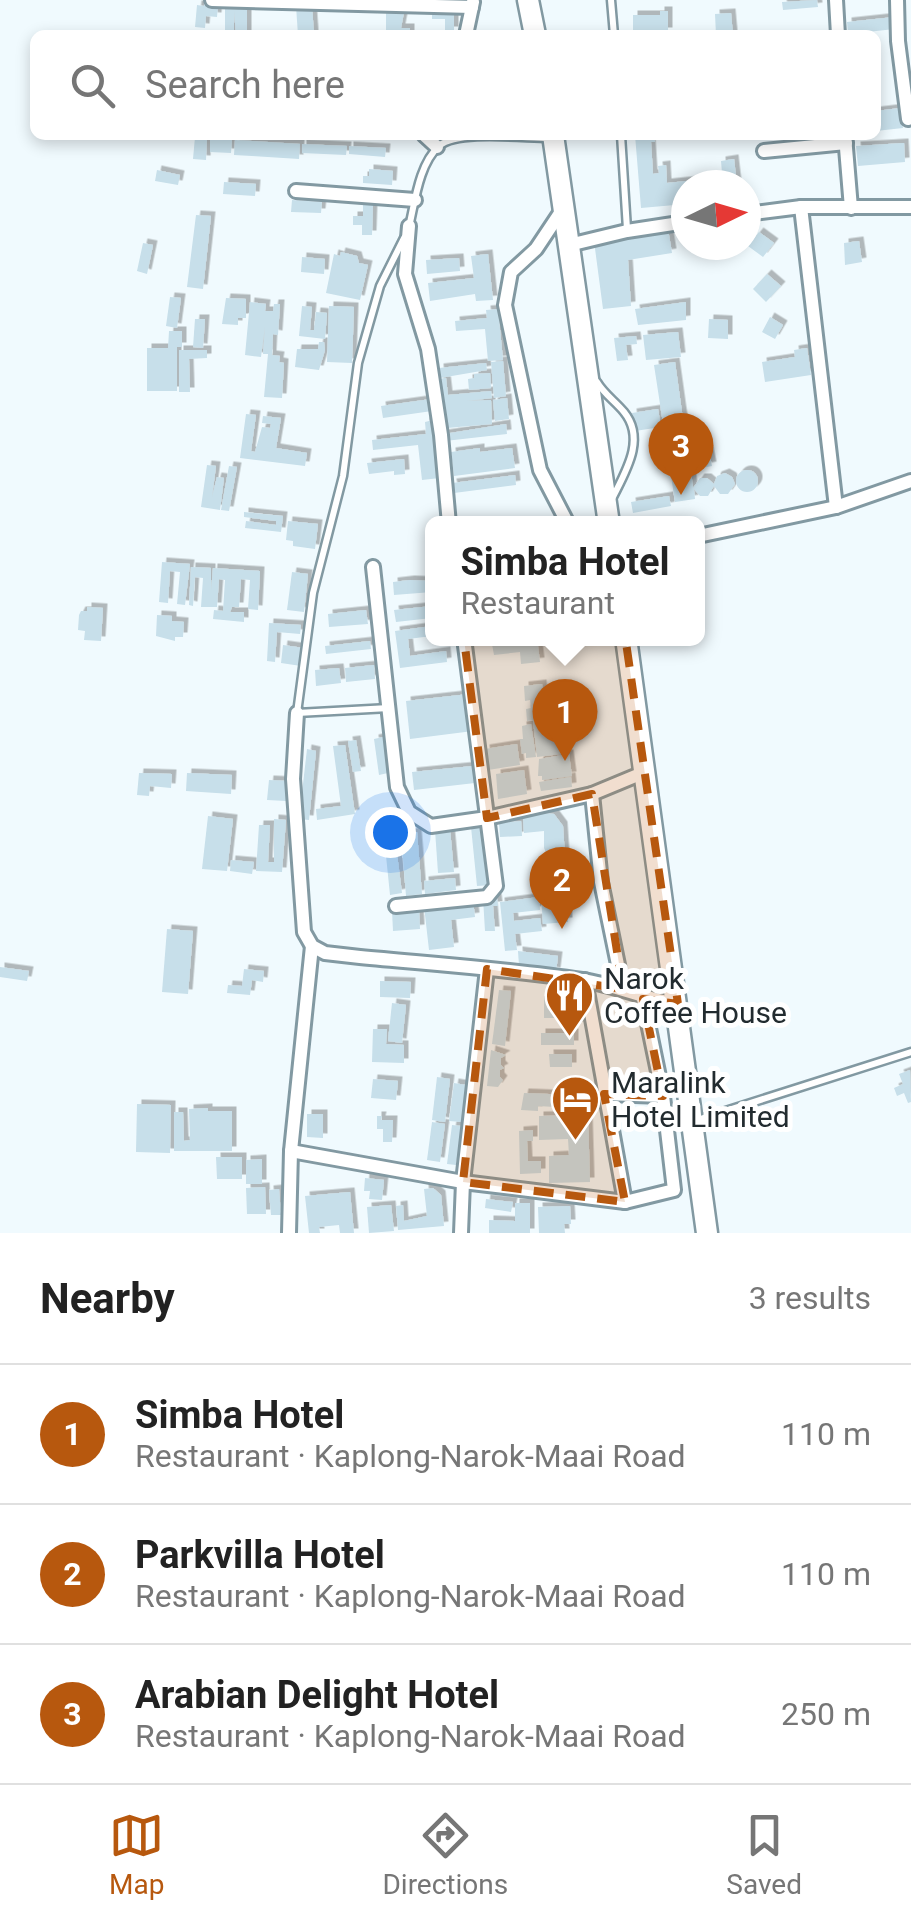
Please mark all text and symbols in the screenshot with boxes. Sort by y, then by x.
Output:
search box [30,30,881,140]
icon: search [65,58,120,113]
text: Search here [145,63,345,107]
north arrow [671,170,761,260]
pin: 3 [648,412,714,495]
popup [425,516,705,646]
text: Simba Hotel [460,540,670,584]
text: Restaurant [460,584,615,622]
pin: 1 [532,678,598,761]
your location [365,807,416,858]
pin: 2 [530,846,594,929]
place label: Narok Coffee House [604,961,787,1030]
restaurant icon: Narok Coffee House [543,970,595,1038]
place label: Maralink Hotel Limited [611,1065,790,1134]
hotel icon: Maralink Hotel Limited [550,1074,602,1142]
text: Nearby [40,1274,175,1323]
text: 3 results [749,1279,871,1317]
text: Simba Hotel [135,1393,344,1437]
text: 1 [63,1415,82,1453]
text: 110 m [781,1415,871,1453]
text: Restaurant · Kaplong-Narok-Maai Road [135,1437,686,1475]
text: Parkvilla Hotel [135,1533,385,1577]
text: 2 [63,1555,82,1593]
text: 110 m [781,1555,871,1593]
text: Restaurant · Kaplong-Narok-Maai Road [135,1577,686,1615]
text: Arabian Delight Hotel [135,1673,499,1717]
text: 3 [63,1695,82,1733]
text: 250 m [781,1695,871,1733]
text: Restaurant · Kaplong-Narok-Maai Road [135,1717,686,1755]
tab: Map [109,1808,164,1901]
tab: Directions [382,1808,508,1901]
tab: Saved [726,1808,802,1901]

